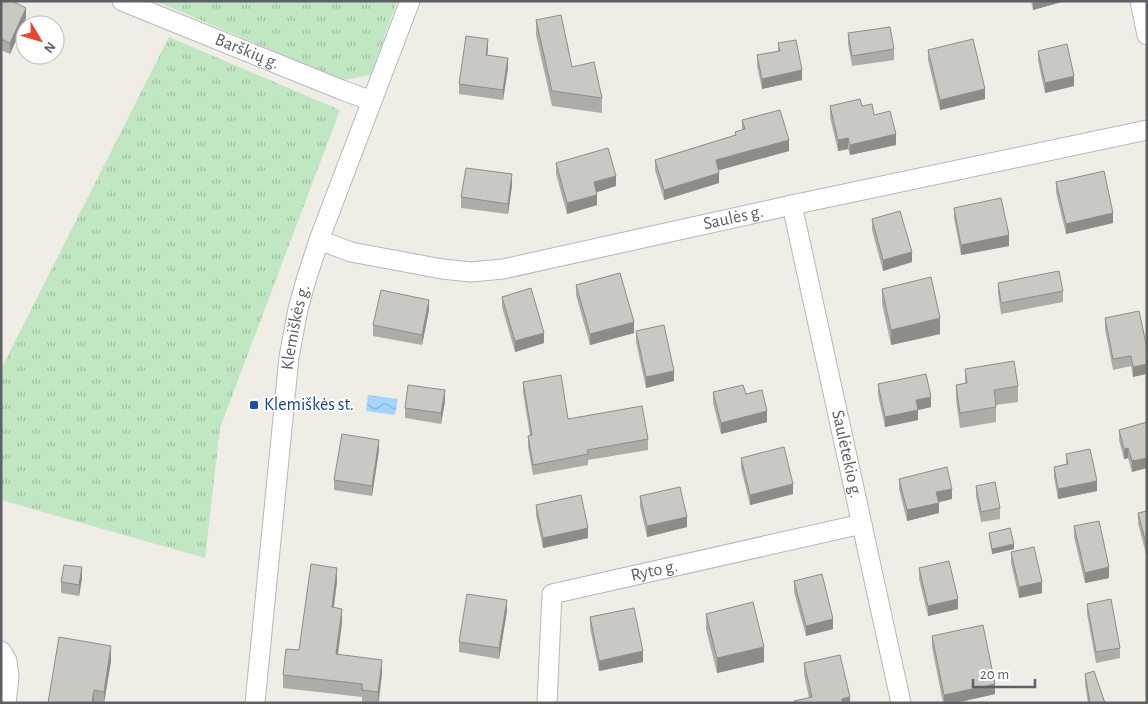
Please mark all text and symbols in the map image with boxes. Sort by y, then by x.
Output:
north arrow [15,15,65,65]
street label: Barškių g. [212,31,282,73]
text: N [41,39,58,56]
street label: Saulės g. [702,203,765,233]
street label: Klemiškės g. [279,283,313,371]
place label: Klemiškės st. [264,396,354,414]
marker: Klemiškės st. [248,399,260,411]
street label: Saulėtekio g. [828,408,865,500]
street label: Ryto g. [629,557,679,585]
scale bar [973,656,1036,688]
text: 20 m [980,667,1009,682]

